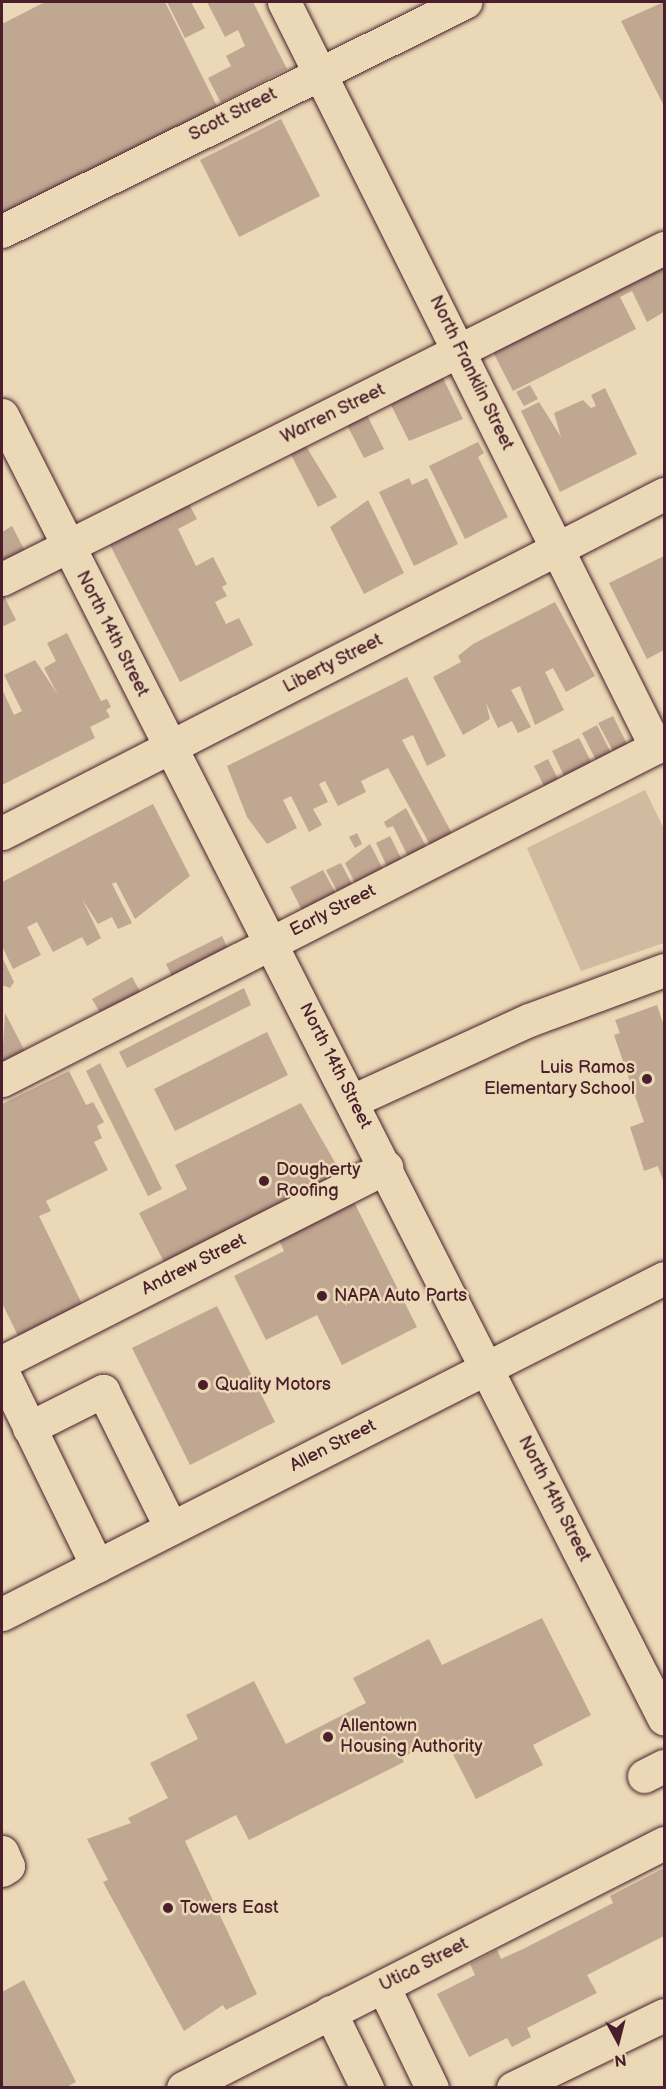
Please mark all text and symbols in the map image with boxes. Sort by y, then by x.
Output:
street label: Scott Street [185,84,281,146]
street label: North Franklin Street [424,292,518,454]
street label: Warren Street [277,379,389,449]
street label: North 14th Street [71,567,153,701]
street label: Liberty Street [279,629,387,699]
street label: Early Street [286,880,380,942]
street label: North 14th Street [294,999,376,1133]
place label: Luis Ramos Elementary School [482,1058,635,1100]
marker: Luis Ramos Elementary School [640,1072,654,1086]
place label: Dougherty Roofing [276,1160,360,1202]
marker: Dougherty Roofing [257,1174,271,1188]
street label: Andrew Street [138,1229,250,1301]
place label: NAPA Auto Parts [334,1285,467,1307]
marker: NAPA Auto Parts [315,1289,329,1303]
place label: Quality Motors [215,1374,332,1396]
marker: Quality Motors [196,1378,210,1392]
street label: Allen Street [286,1415,380,1477]
street label: North 14th Street [513,1432,595,1566]
place label: Allentown Housing Authority [340,1716,483,1758]
marker: Allentown Housing Authority [321,1730,335,1744]
place label: Towers East [180,1897,278,1919]
marker: Towers East [161,1901,175,1915]
street label: Utica Street [376,1933,472,1997]
north arrow [588,2011,648,2071]
text: N [613,2049,627,2070]

